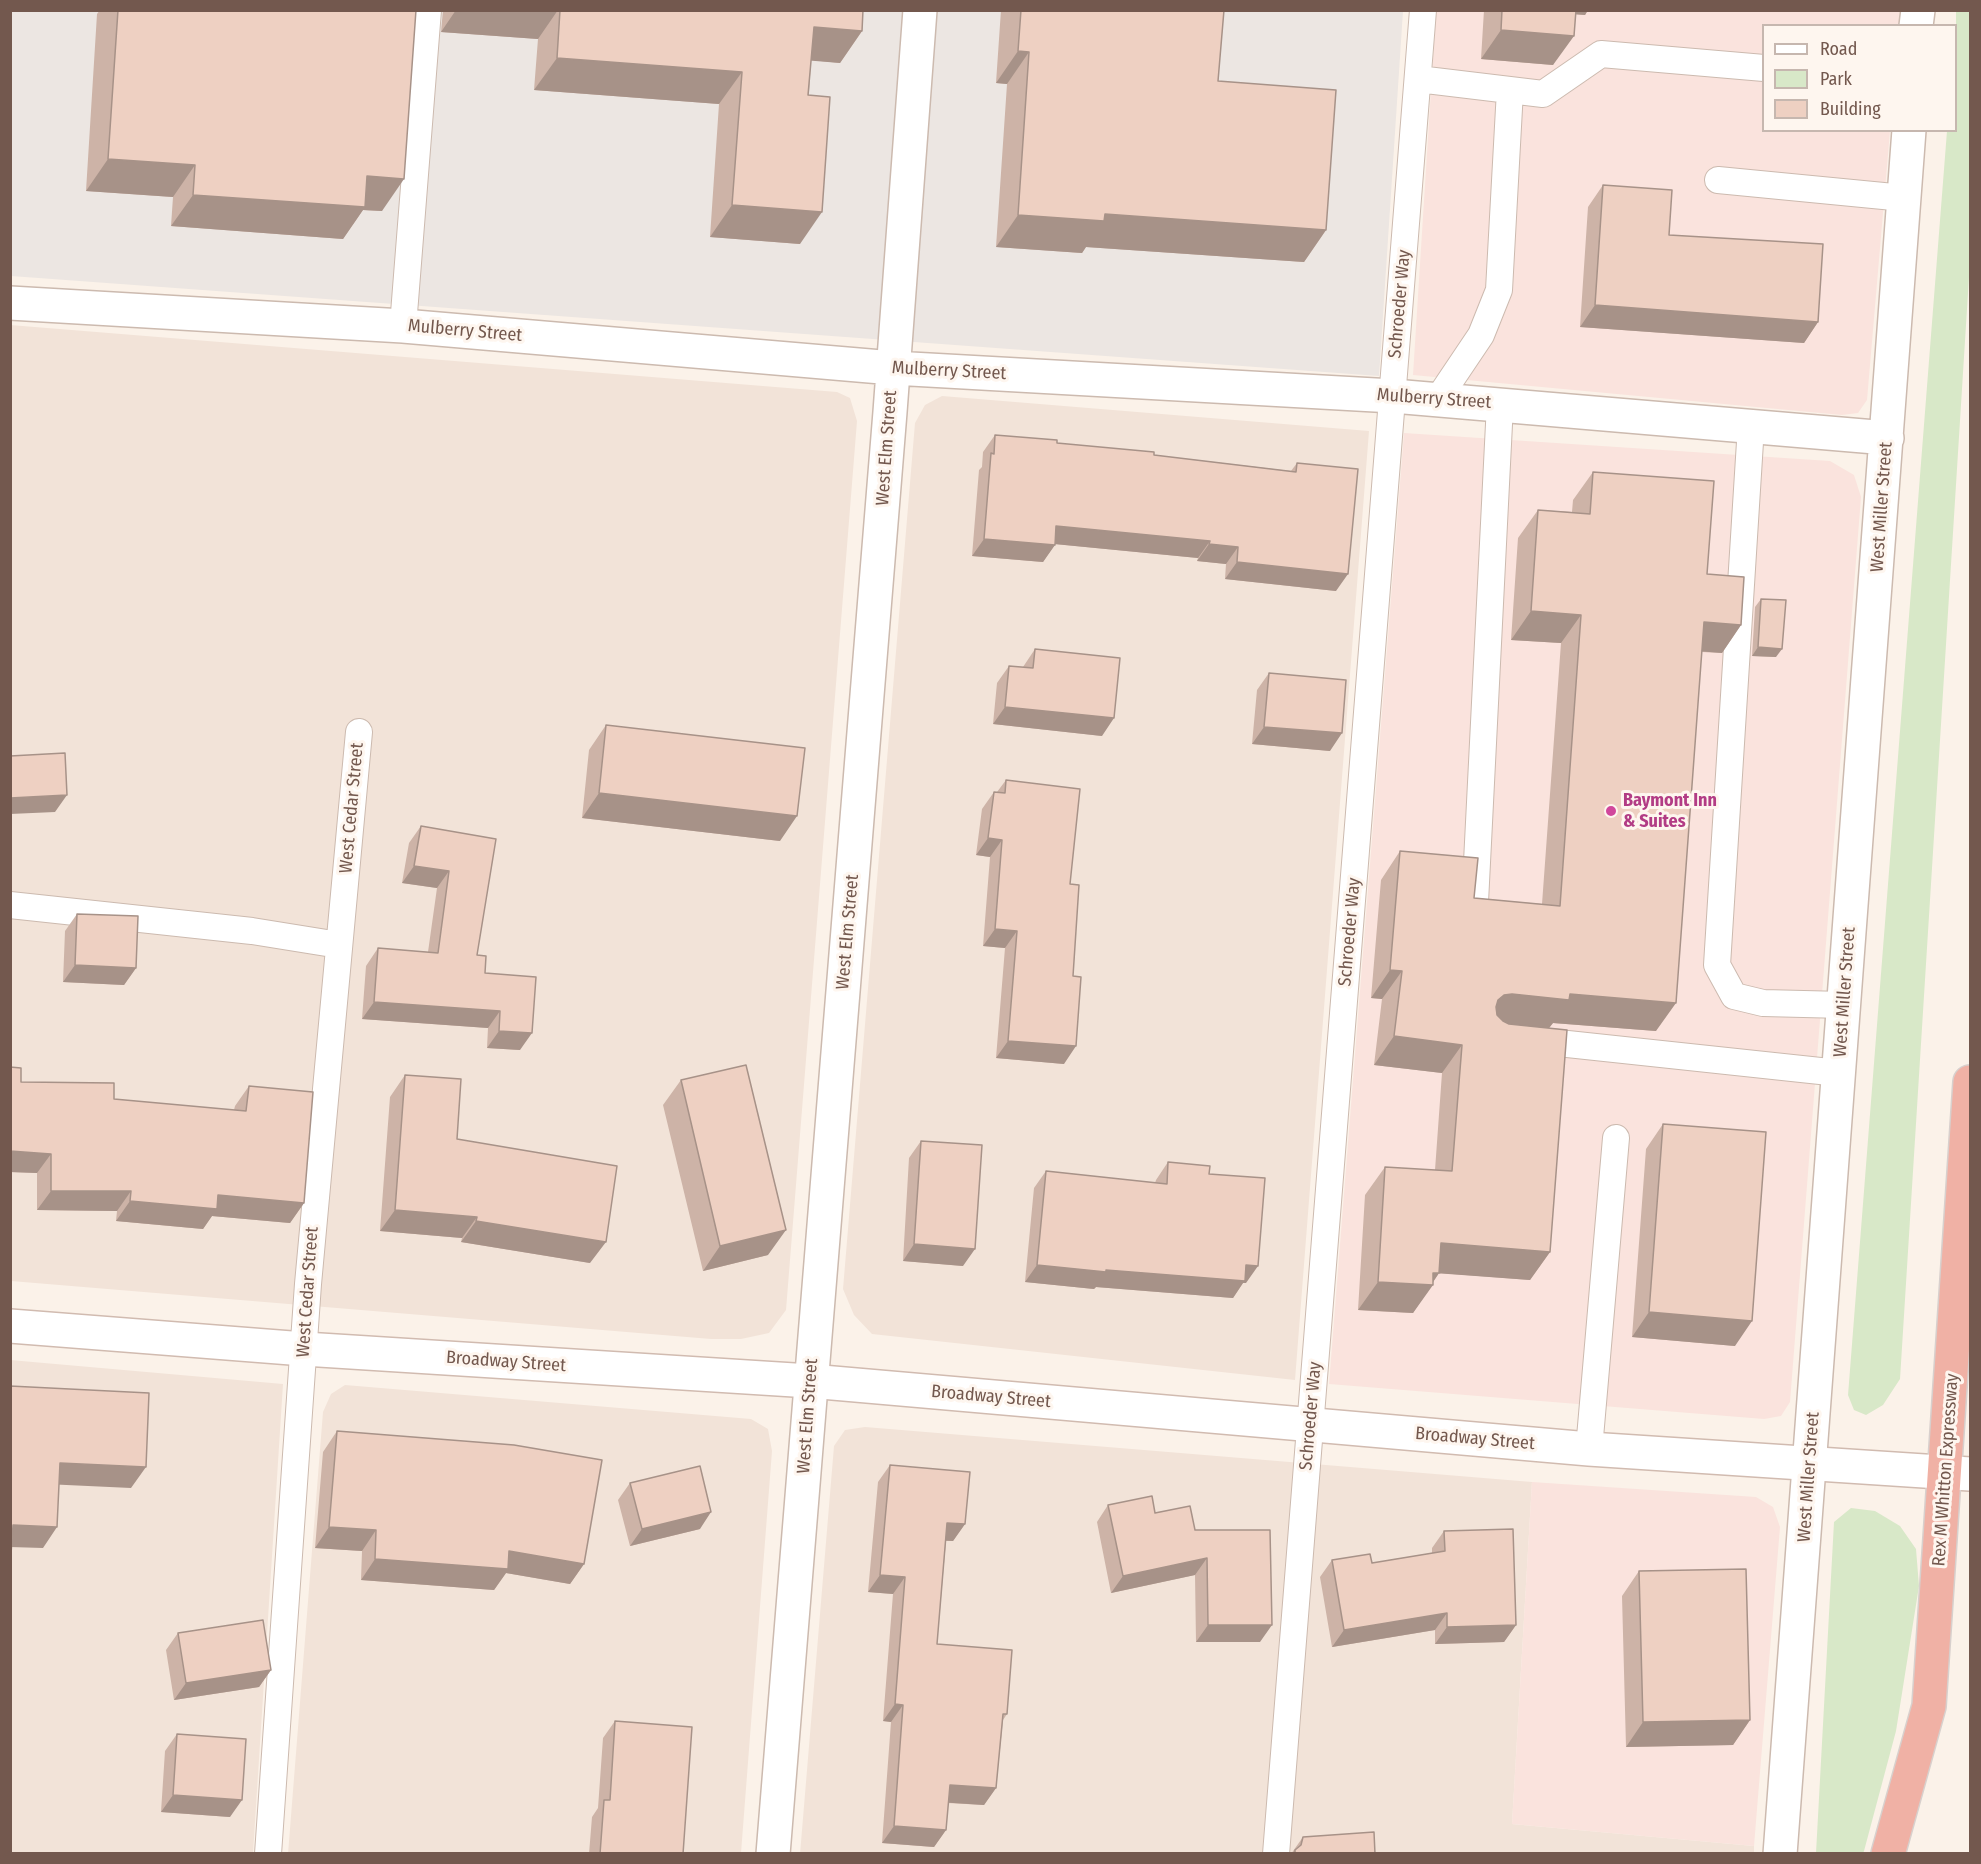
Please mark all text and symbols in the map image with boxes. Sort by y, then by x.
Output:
legend [1762,24,1957,132]
text: Road [1820,38,1857,60]
text: Park [1820,68,1852,90]
text: Building [1820,98,1881,120]
street label: Schroeder Way [1384,249,1416,359]
street label: Mulberry Street [407,315,523,347]
street label: Mulberry Street [891,357,1007,385]
street label: Mulberry Street [1376,384,1492,414]
street label: West Elm Street [872,390,902,506]
street label: West Miller Street [1867,441,1897,573]
street label: West Cedar Street [336,742,368,874]
place label: Baymont Inn & Suites [1623,790,1717,832]
marker: Baymont Inn & Suites [1604,804,1618,818]
street label: West Elm Street [832,874,864,990]
street label: Schroeder Way [1334,877,1366,987]
street label: West Miller Street [1830,926,1860,1058]
street label: West Cedar Street [293,1226,323,1358]
street label: Broadway Street [445,1347,567,1377]
street label: West Elm Street [793,1358,823,1474]
street label: Schroeder Way [1295,1361,1327,1471]
street label: Rex M Whitton Expressway [1928,1373,1964,1567]
street label: Broadway Street [930,1381,1052,1413]
street label: West Miller Street [1794,1411,1824,1543]
street label: Broadway Street [1414,1423,1536,1455]

